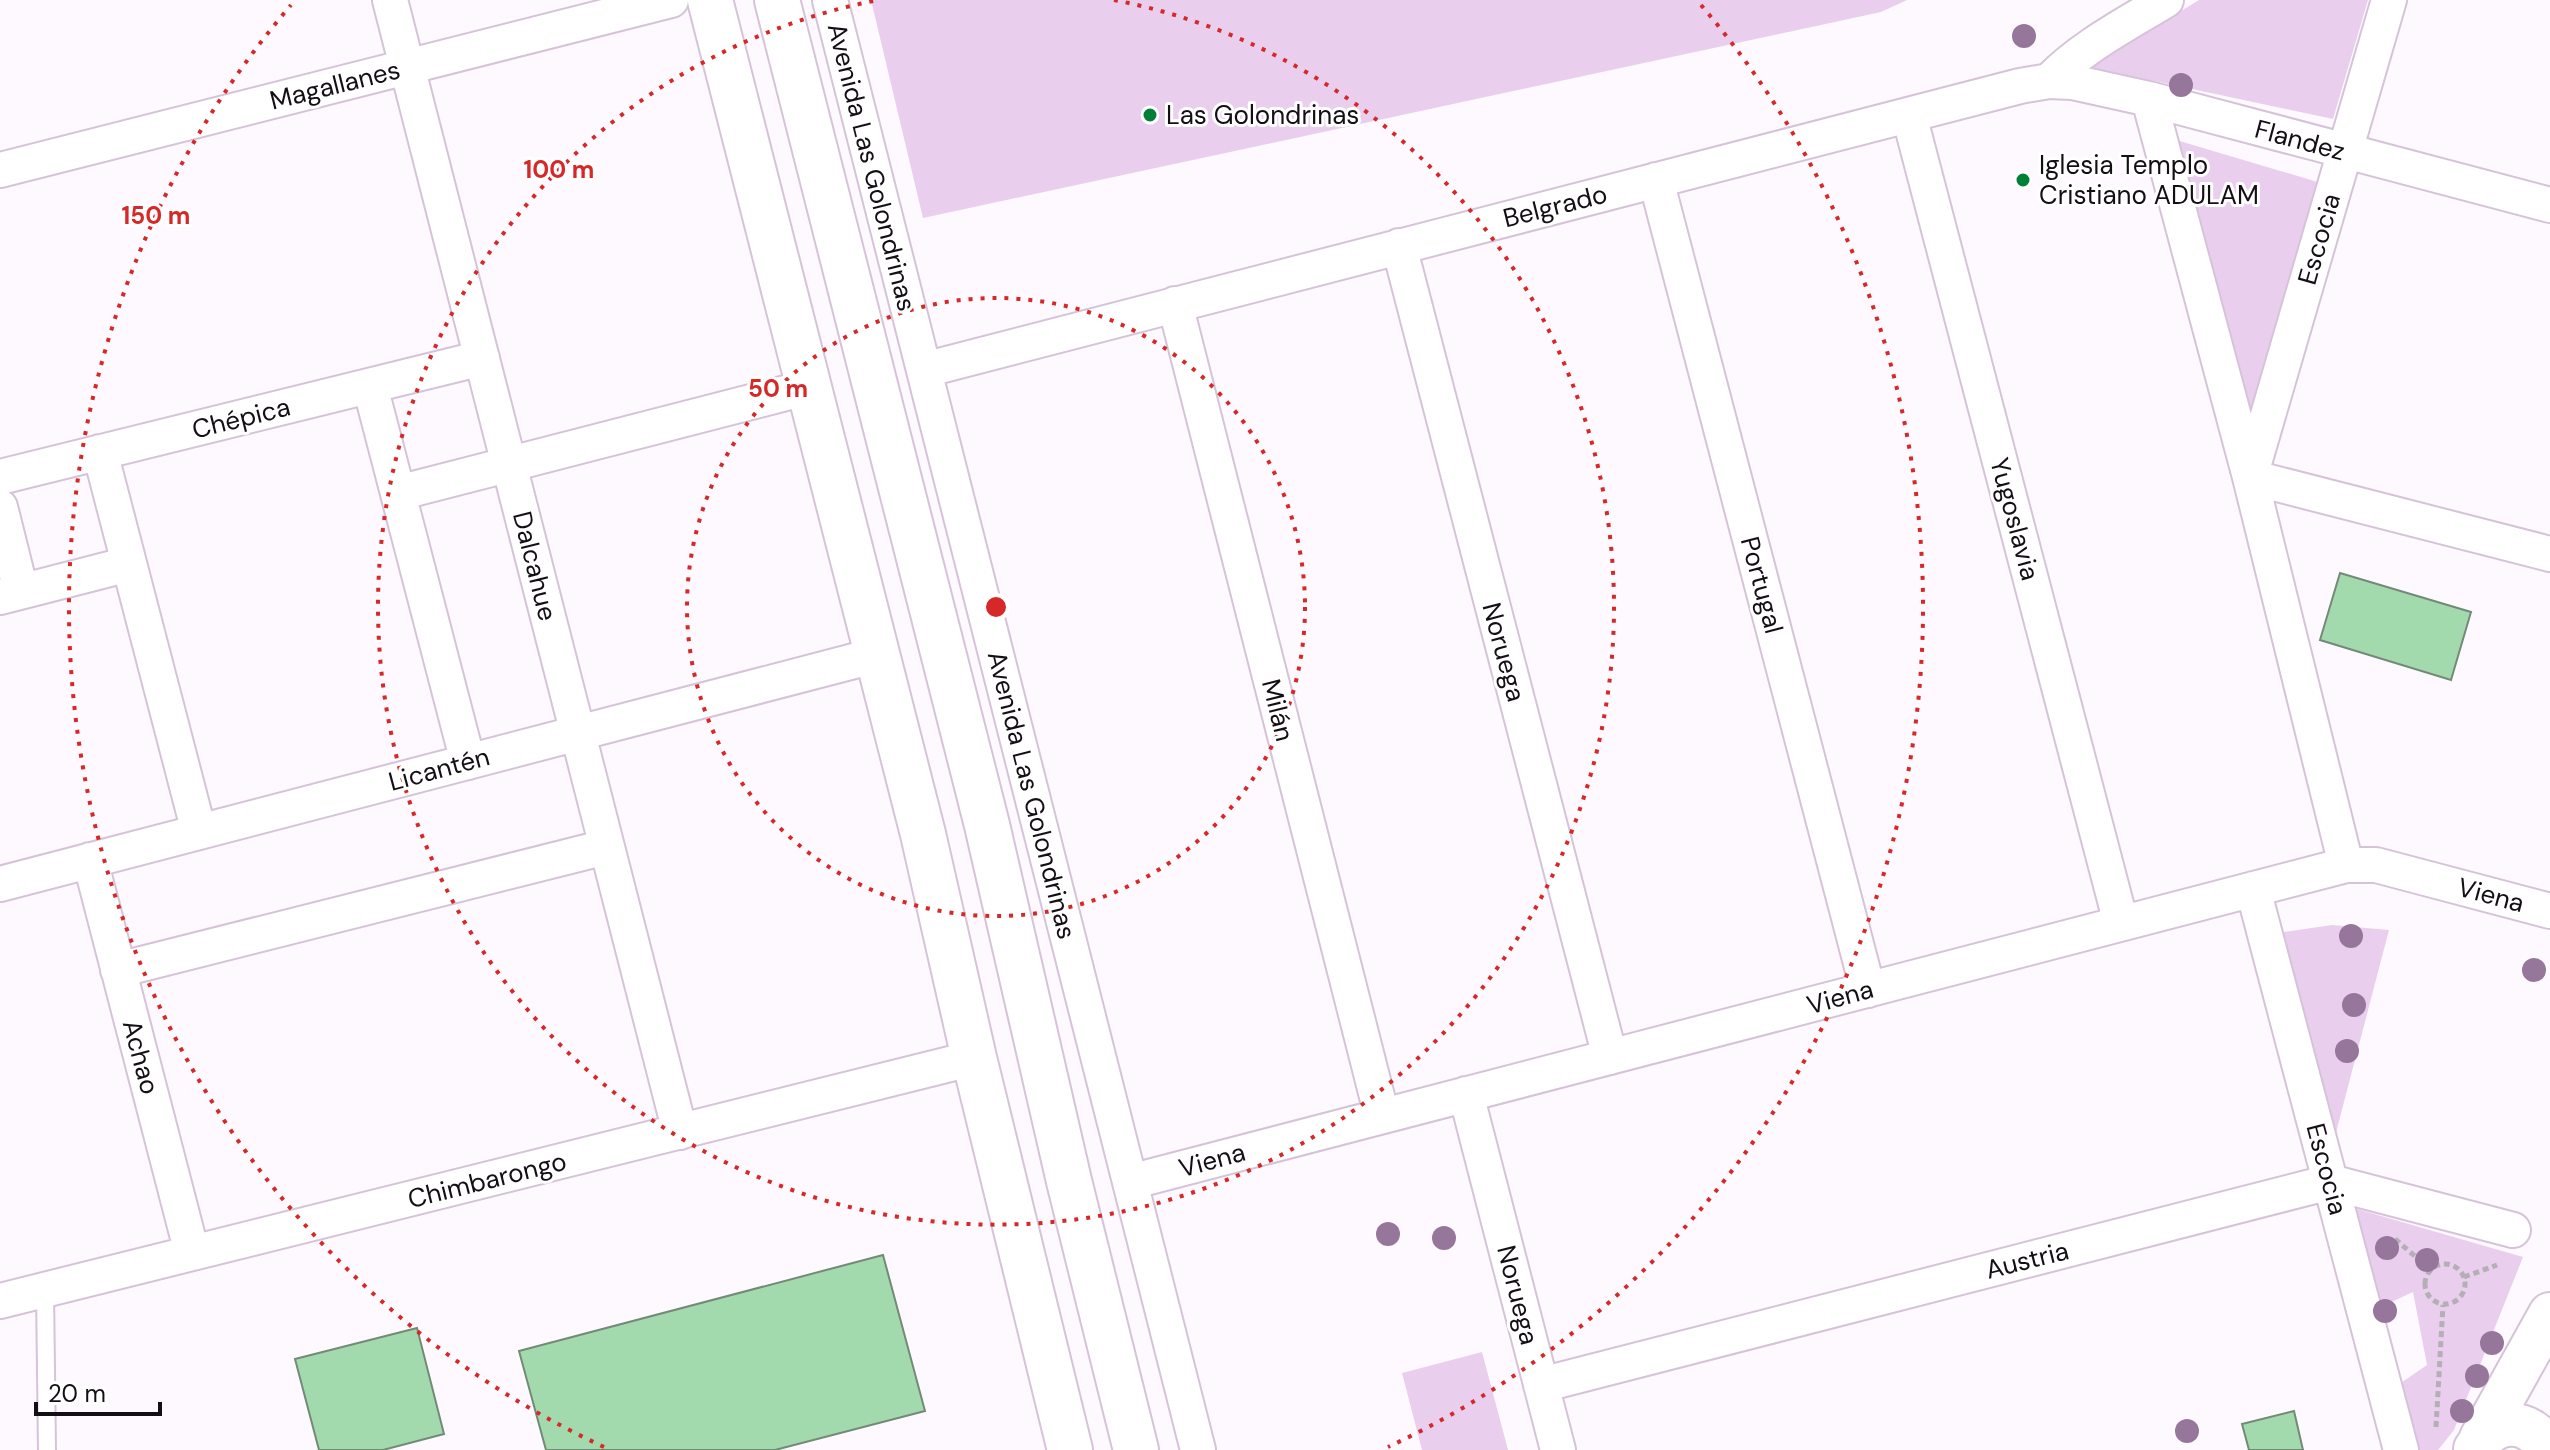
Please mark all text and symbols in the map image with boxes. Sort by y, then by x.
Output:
street label: Avenida Las Golondrinas [820,19,924,315]
street label: Magallanes [266,52,404,118]
place label: Las Golondrinas [1166,98,1359,132]
marker: Las Golondrinas [1141,106,1159,124]
street label: Flandez [2251,112,2349,168]
place label: Iglesia Templo Cristiano ADULAM [2039,148,2259,212]
text: 100 m [524,154,594,185]
marker: Iglesia Templo Cristiano ADULAM [2014,171,2032,189]
street label: Belgrado [1499,177,1611,235]
street label: Escocia [2290,189,2348,289]
text: 150 m [122,200,190,231]
text: 50 m [748,373,808,404]
street label: Chépica [188,389,294,447]
street label: Yugoslavia [1982,454,2048,584]
street label: Dalcahue [505,508,565,624]
street label: Portugal [1733,533,1791,637]
centre of rings [982,593,1010,621]
street label: Noruega [1474,599,1534,705]
street label: Avenida Las Golondrinas [980,647,1084,943]
street label: Milán [1254,675,1302,745]
street label: Licantén [385,739,493,799]
street label: Viena [2454,870,2528,920]
street label: Viena [1803,972,1877,1022]
street label: Achao [115,1016,167,1098]
street label: Escocia [2299,1120,2355,1218]
street label: Viena [1175,1135,1249,1185]
street label: Chimbarongo [404,1144,570,1216]
street label: Austria [1982,1233,2072,1287]
street label: Noruega [1489,1242,1547,1348]
scale bar [36,1366,160,1416]
text: 20 m [48,1378,106,1409]

